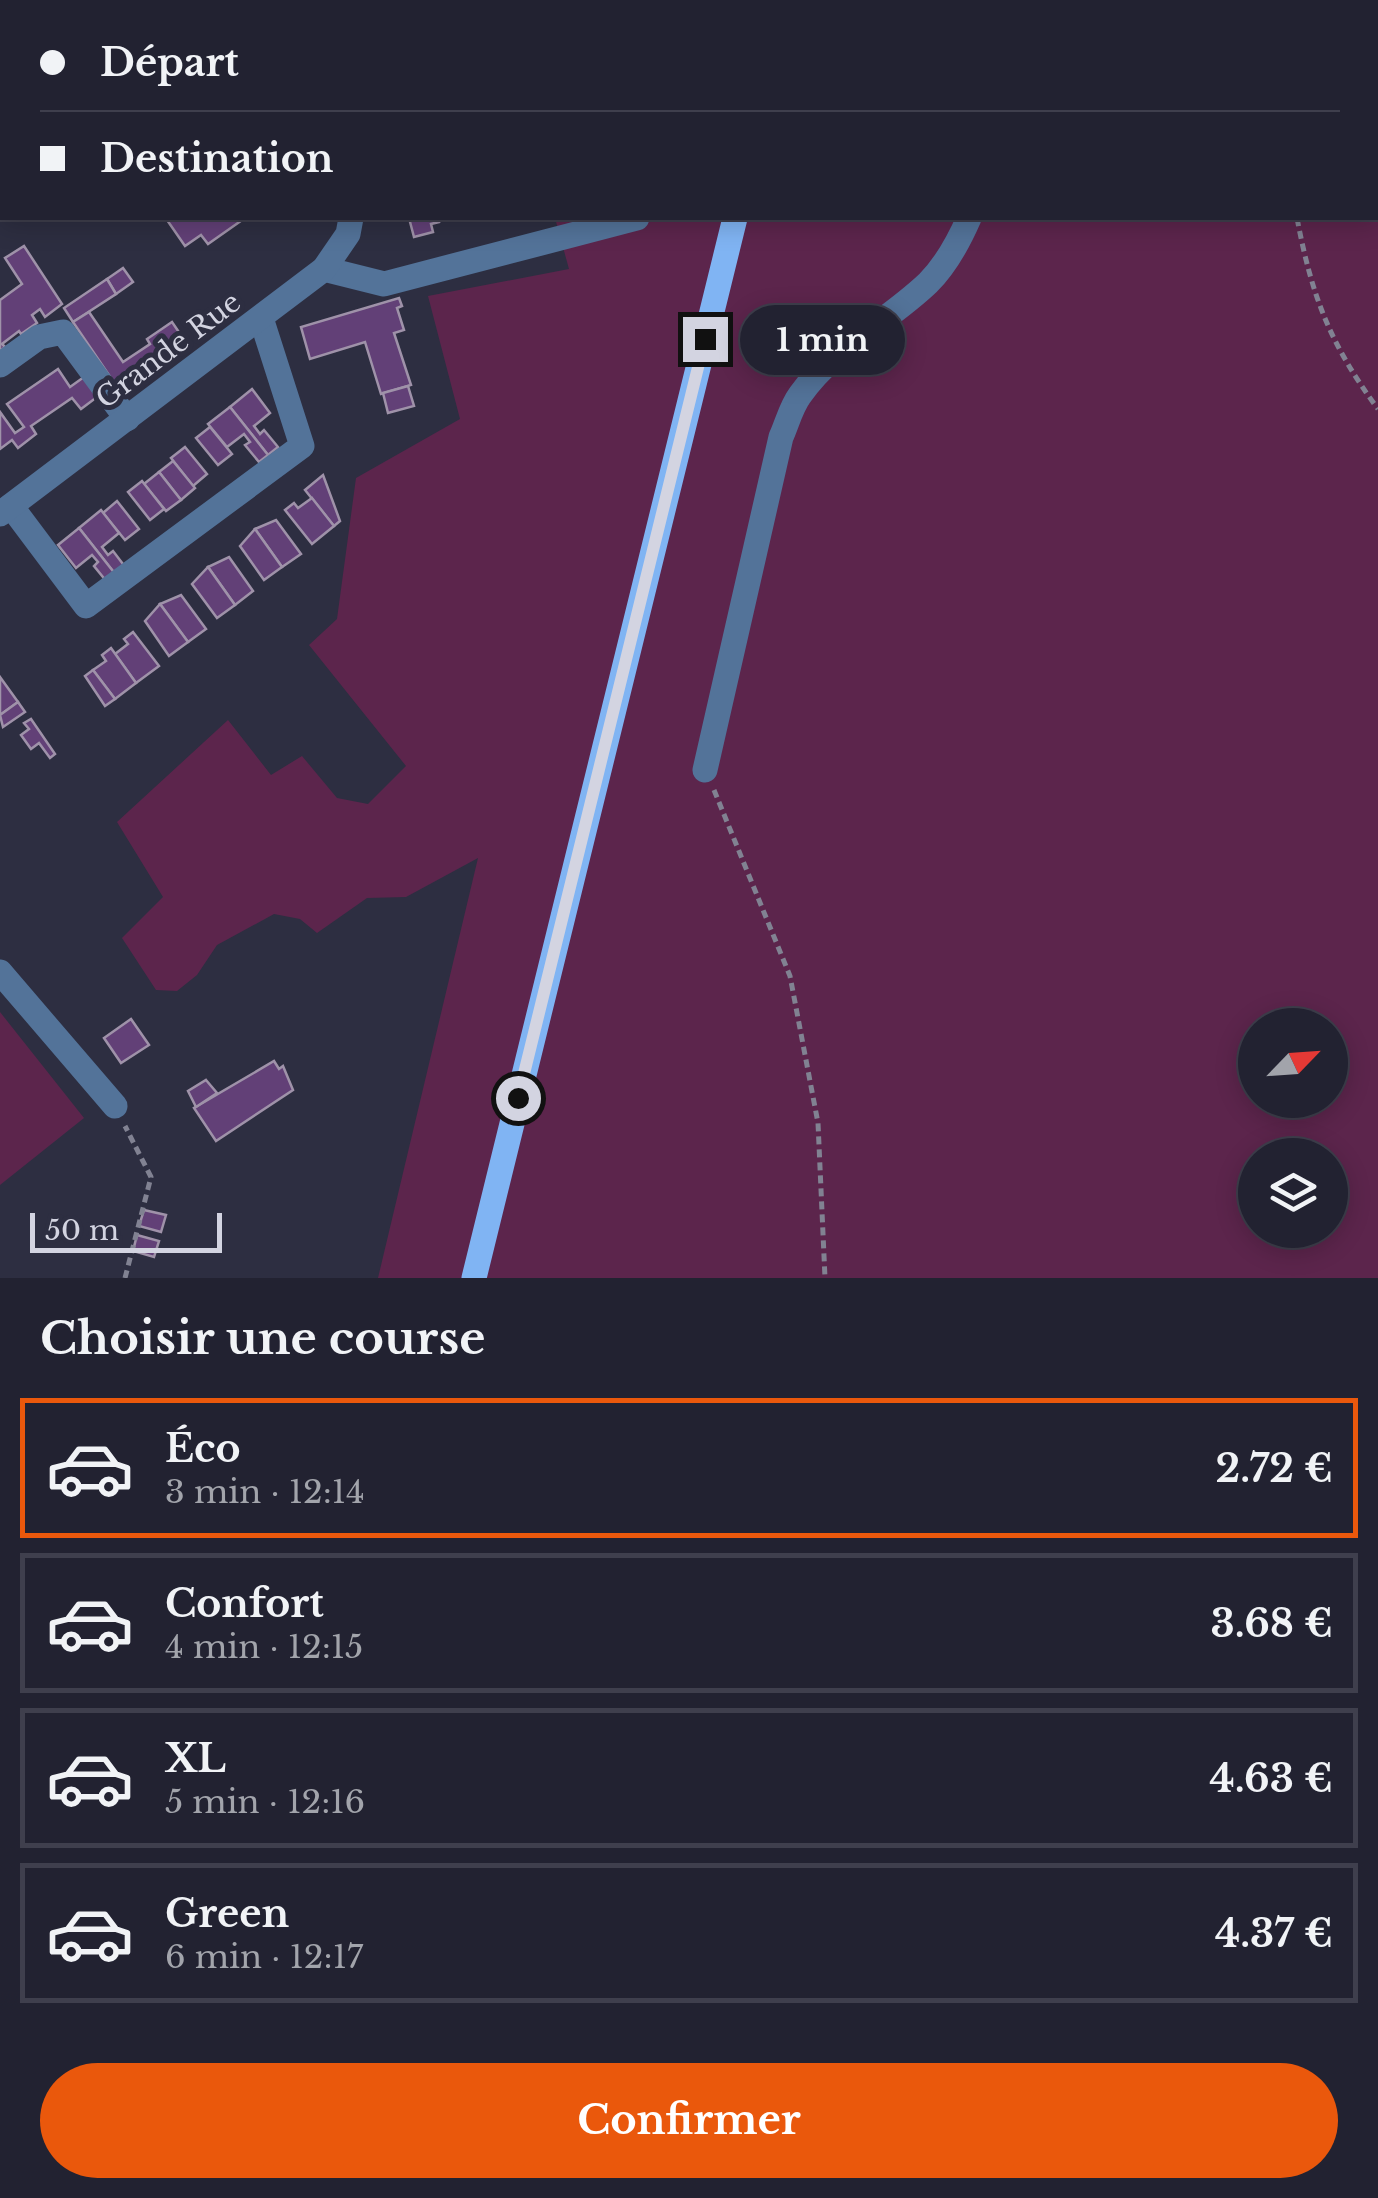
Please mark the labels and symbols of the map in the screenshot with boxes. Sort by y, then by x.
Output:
street label: Grande Rue [89,285,248,416]
callout: 1 min [740,304,905,374]
route end [683,317,728,362]
north arrow [1238,1008,1348,1118]
route start [496,1076,541,1121]
scale bar [30,1208,222,1252]

